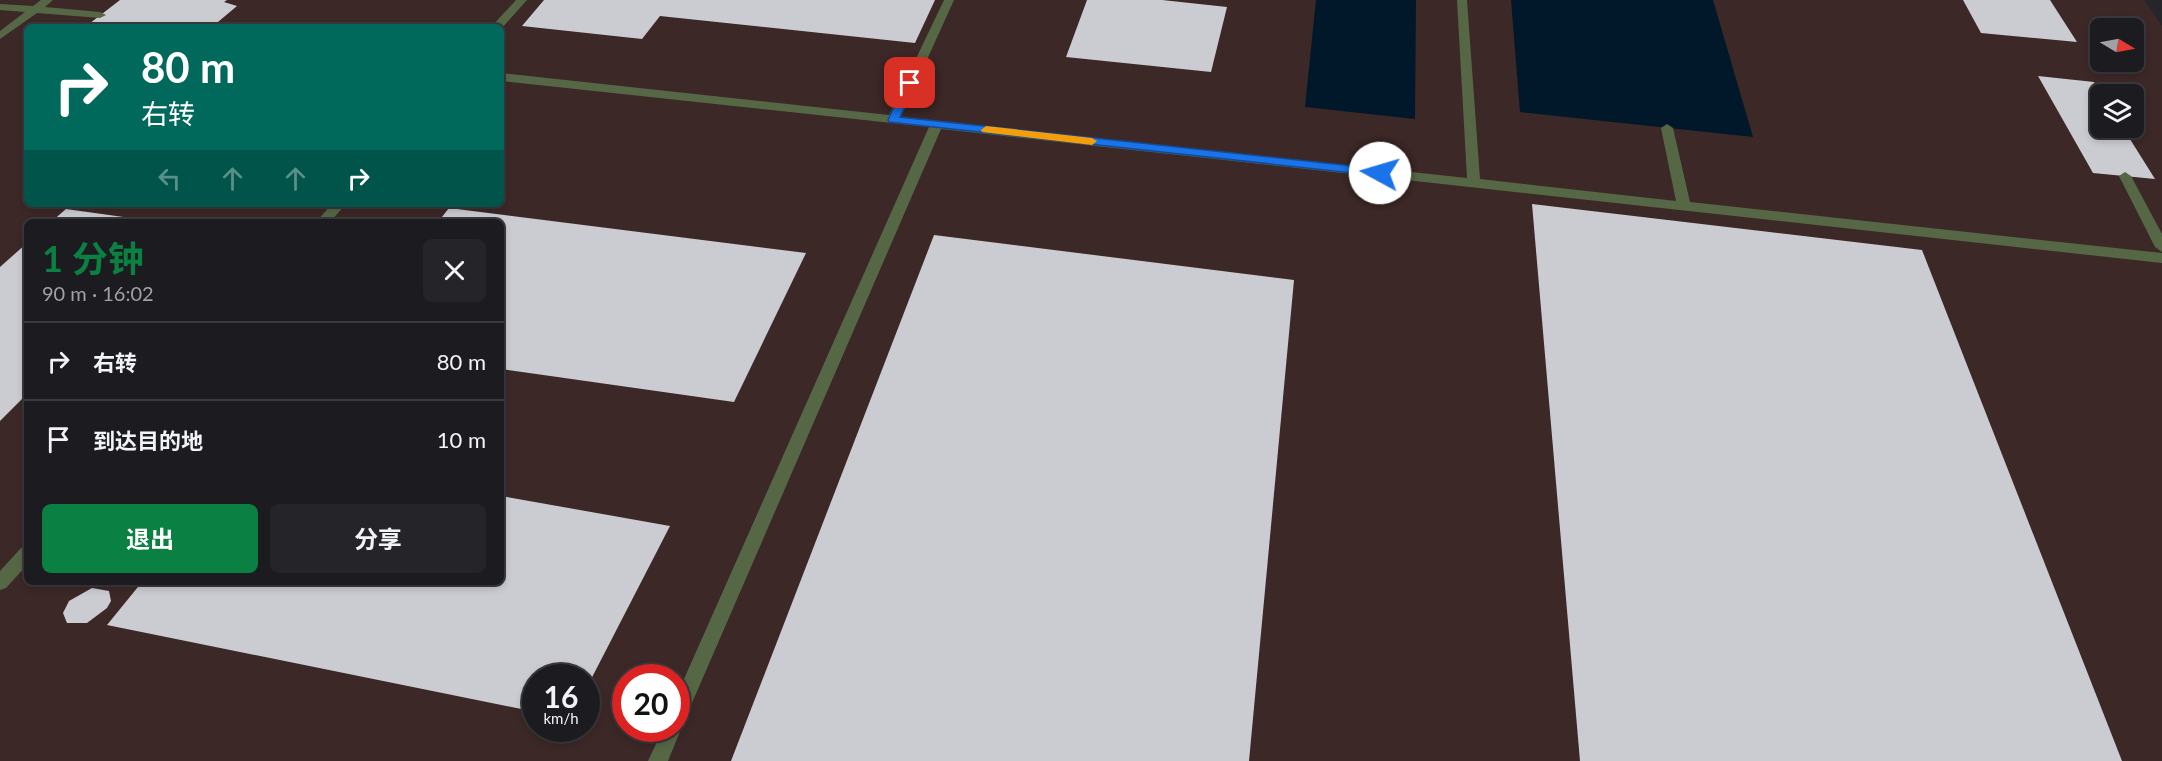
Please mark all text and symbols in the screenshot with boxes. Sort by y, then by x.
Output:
north arrow [2090,18,2144,72]
map controls [2090,18,2144,138]
text: 80 m [141,42,235,92]
icon: right [42,48,120,126]
pin [884,57,935,108]
icon: arrive [893,66,926,99]
button: layers [2090,84,2144,138]
text: 右转 [141,97,195,130]
position arrow [1348,141,1412,205]
icon: left [153,162,186,195]
icon: ahead [216,162,249,195]
icon: ahead [279,162,312,195]
icon: right [342,162,375,195]
text: 1 分钟 [42,236,144,280]
button: close [423,239,486,302]
text: 90 m · 16:02 [42,281,154,305]
icon: right [42,345,75,378]
text: 80 m [437,348,486,375]
text: 右转 [93,349,137,376]
icon: arrive [42,423,75,456]
text: 10 m [437,426,486,453]
text: 到达目的地 [93,427,203,454]
button: 退出 [42,504,258,573]
button: 分享 [270,504,486,573]
speed limit sign: 20 [612,664,690,742]
text: 16 [544,678,578,714]
text: km/h [543,709,579,727]

